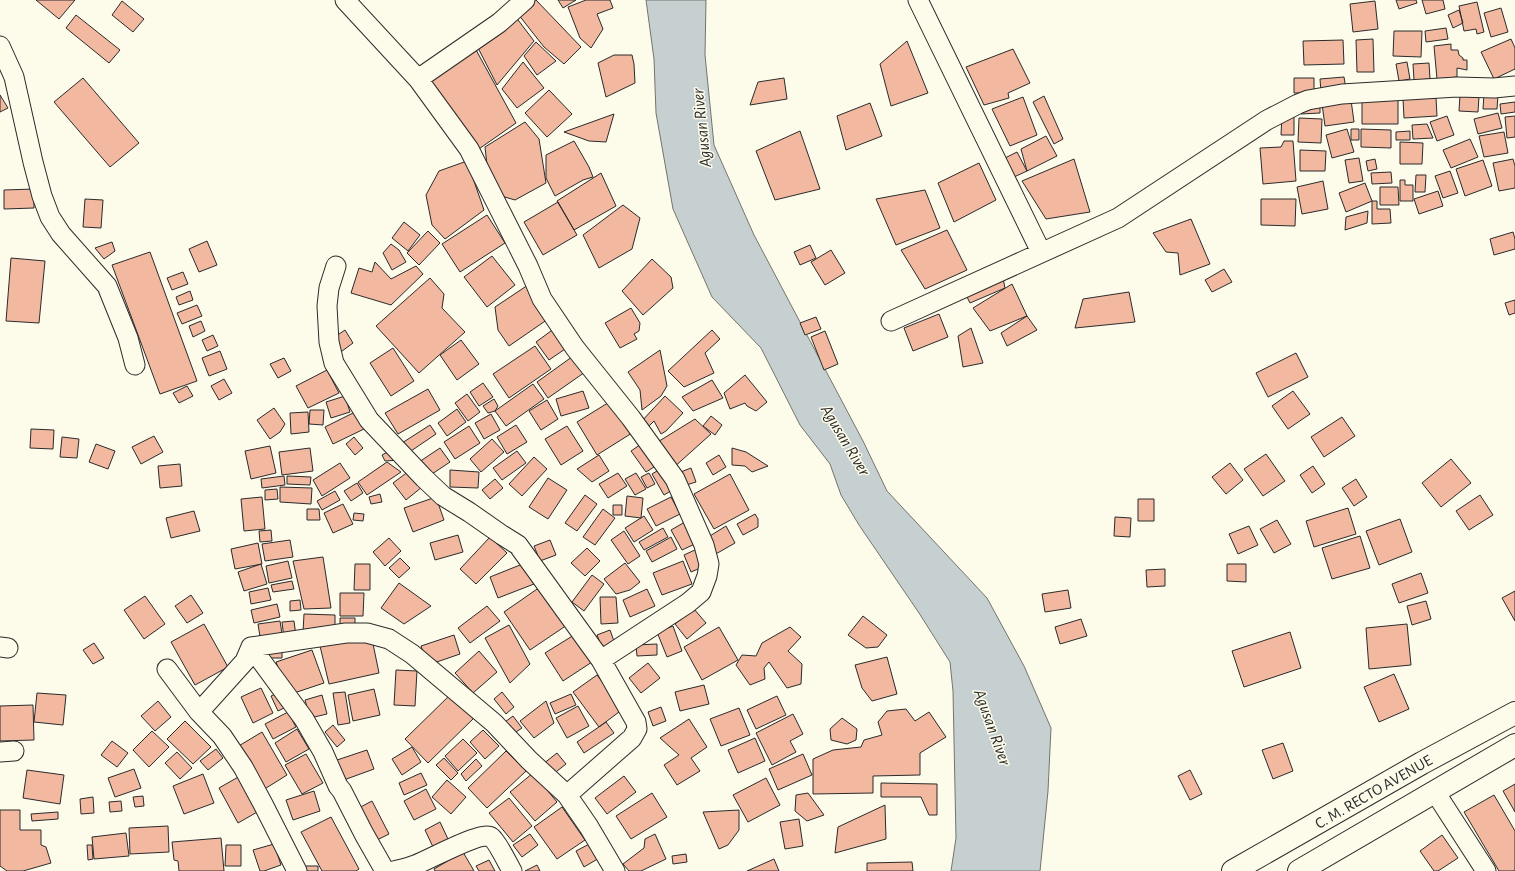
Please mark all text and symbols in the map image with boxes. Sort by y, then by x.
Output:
water label: Agusan River [689,87,714,169]
water label: Agusan River [817,401,874,479]
water label: Agusan River [971,686,1014,768]
street label: C. M. RECTO AVENUE [1312,752,1435,832]

